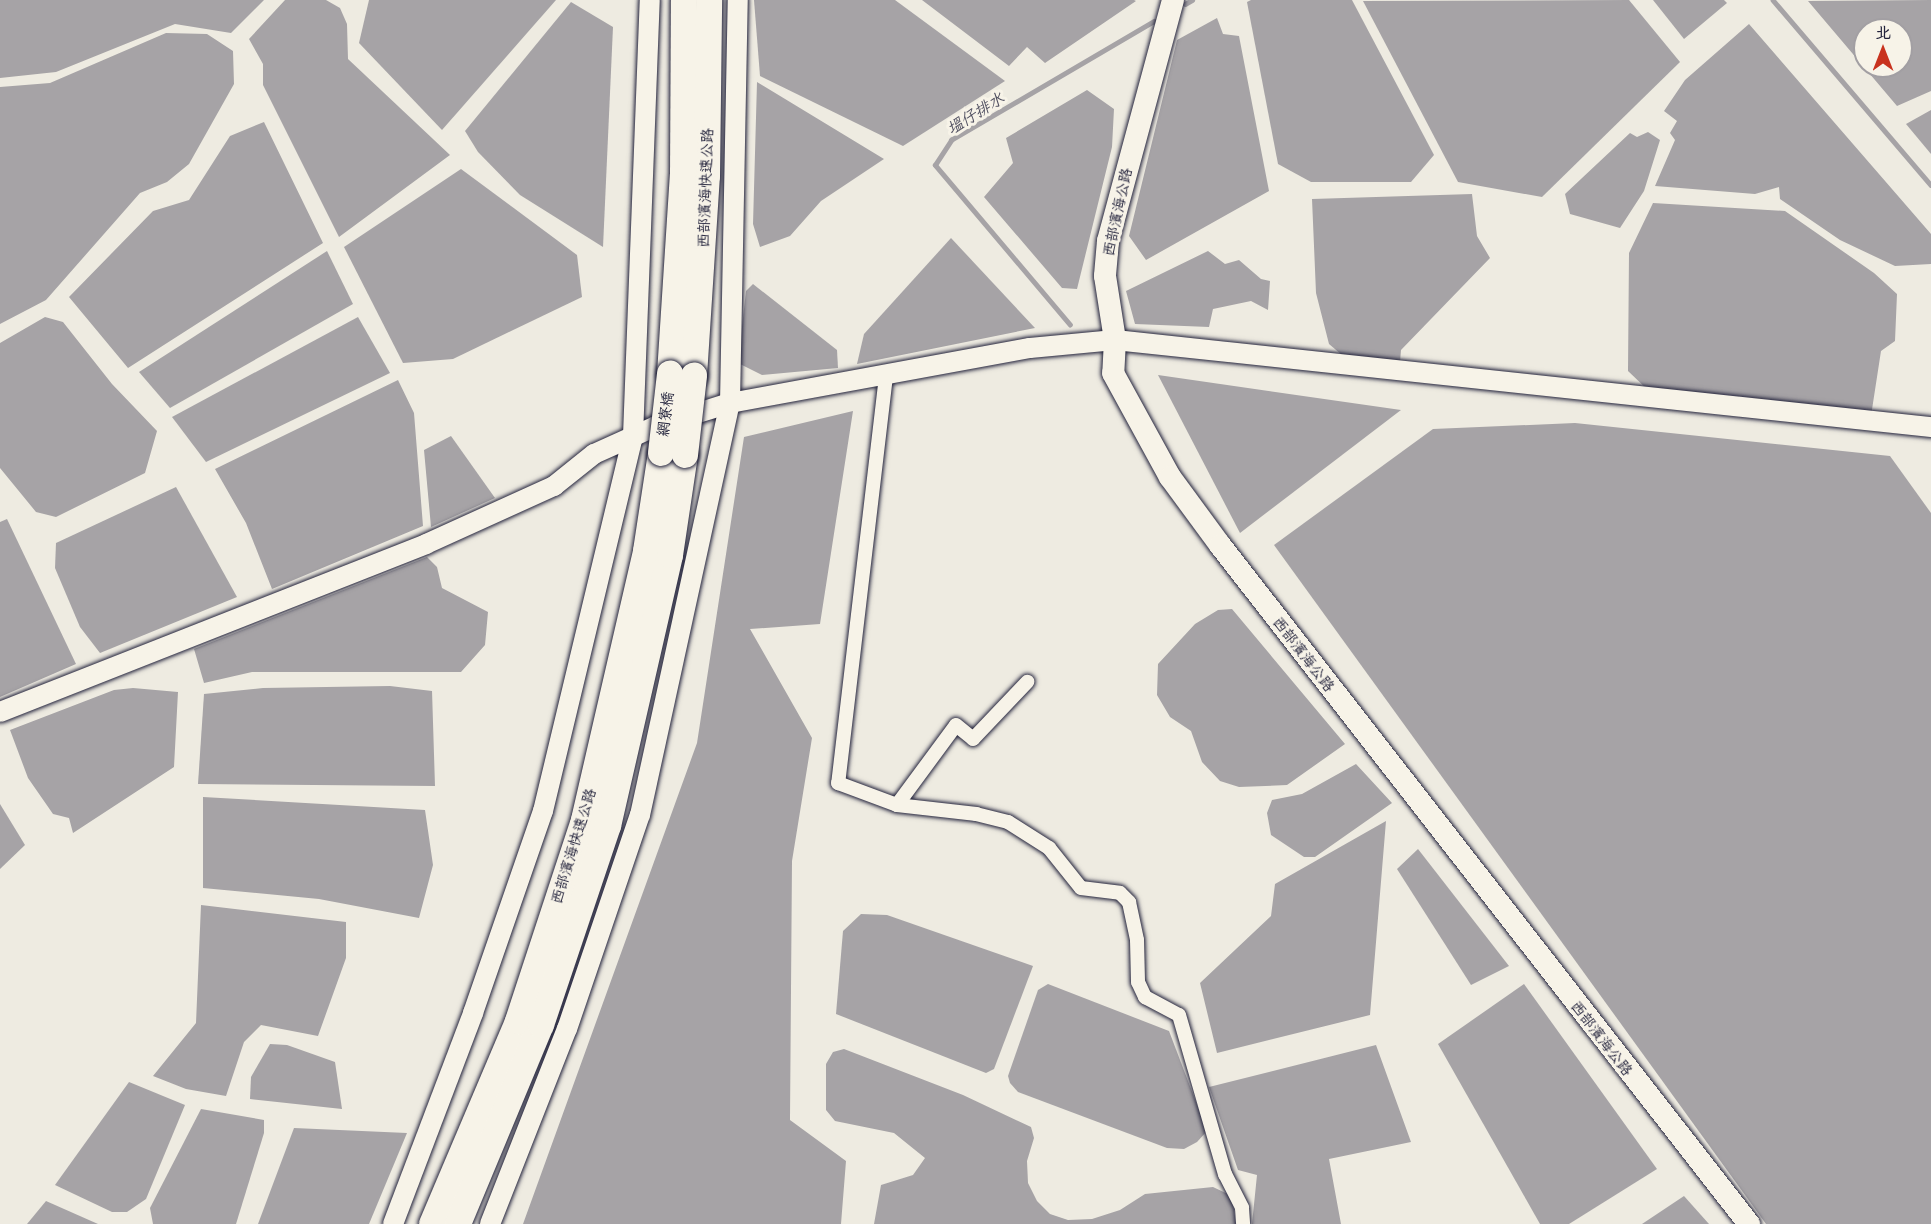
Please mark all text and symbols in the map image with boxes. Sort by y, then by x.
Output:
north arrow [1853,18,1913,78]
text: 北 [1875,22,1891,42]
water label: 塭仔排水 [943,88,1007,138]
street label: 西部濱海快速公路 [694,128,716,248]
street label: 西部濱海公路 [1099,166,1135,258]
street label: 網寮橋 [653,391,677,437]
street label: 西部濱海公路 [1269,613,1339,695]
street label: 西部濱海快速公路 [547,786,599,906]
street label: 西部濱海公路 [1567,997,1637,1079]

